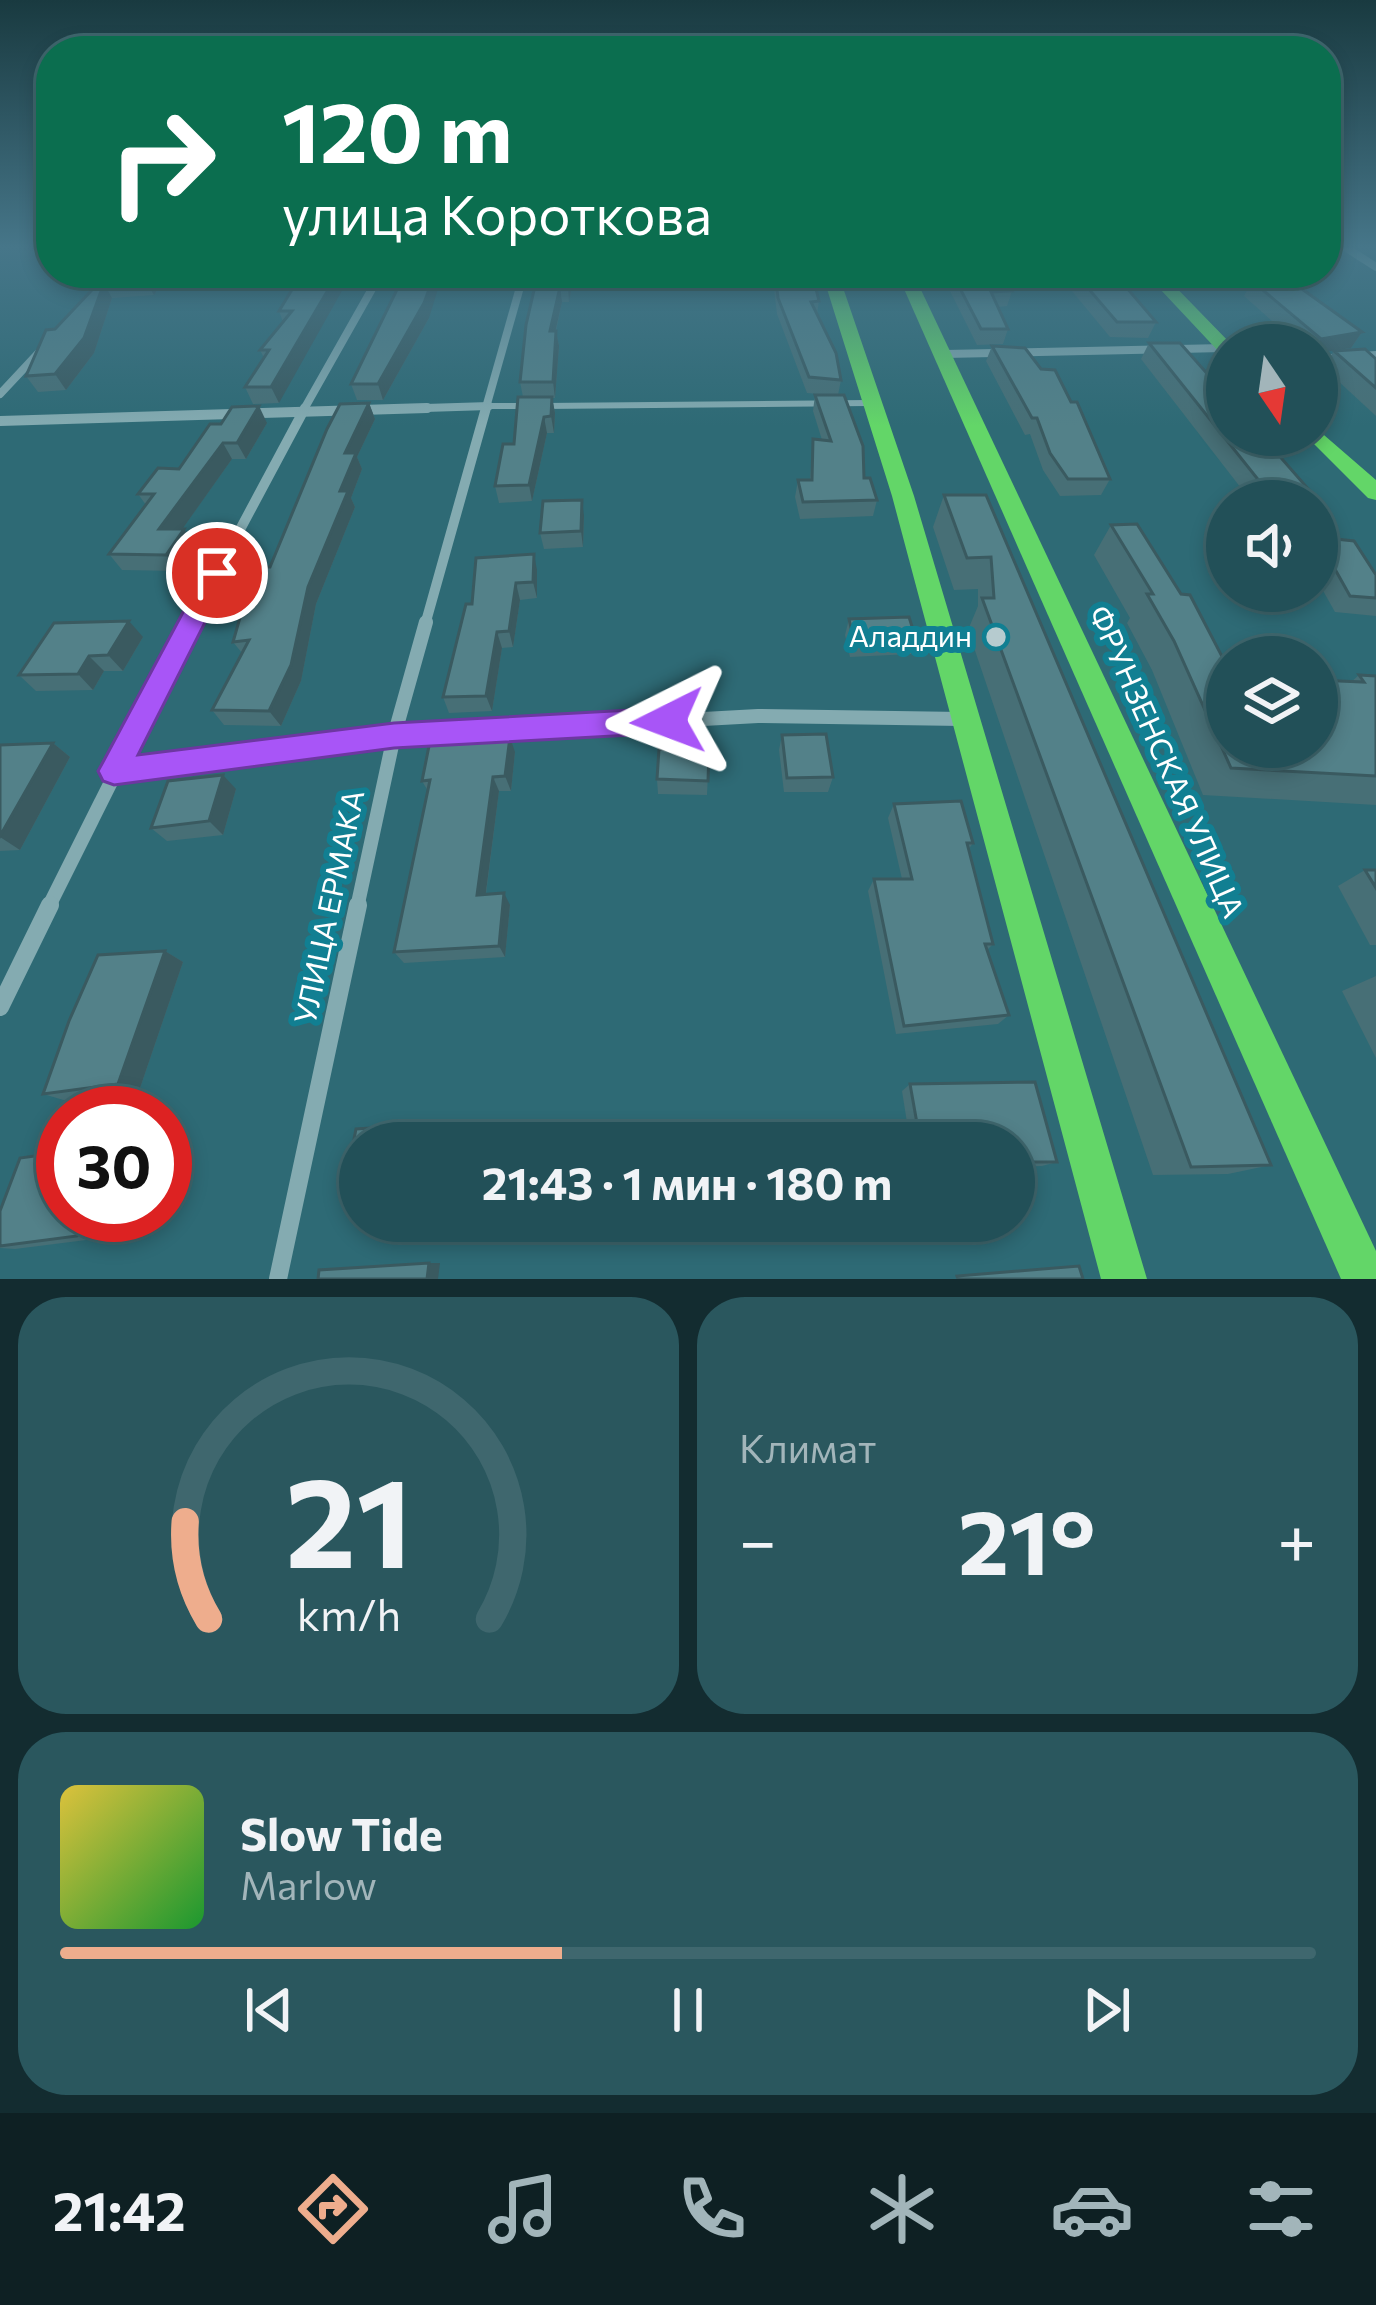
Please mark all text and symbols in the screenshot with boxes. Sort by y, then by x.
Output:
text: 120 m [282,78,512,180]
icon: right [84,84,240,240]
text: улица Короткова [282,180,712,246]
north arrow [1206,324,1338,456]
map controls [1206,324,1338,768]
button: sound [1206,480,1338,612]
pin [166,522,268,624]
icon: arrive [184,540,250,606]
street label: ФРУНЗЕНСКАЯ УЛИЦА [1083,599,1254,923]
place label: Аладдин [848,616,972,653]
marker: Аладдин [983,624,1009,650]
button: layers [1206,636,1338,768]
position arrow [605,658,731,784]
street label: УЛИЦА ЕРМАКА [285,786,370,1027]
speed limit sign: 30 [36,1086,192,1242]
text: 21:43 · 1 мин · 180 m [482,1154,892,1209]
text: Климат [739,1423,876,1471]
text: 21 [285,1441,412,1594]
text: 21° [958,1483,1096,1594]
text: − [739,1498,777,1579]
text: + [1277,1498,1316,1579]
text: km/h [296,1586,401,1639]
text: Slow Tide [240,1805,443,1860]
text: Marlow [240,1860,377,1908]
icon: previous [236,1977,302,2043]
icon: pause [655,1977,721,2043]
icon: next [1074,1977,1140,2043]
icon: directions [291,2167,375,2251]
icon: music [481,2167,565,2251]
icon: phone [670,2167,754,2251]
icon: climate [860,2167,944,2251]
icon: car [1050,2167,1134,2251]
icon: filters [1239,2167,1323,2251]
text: 21:42 [53,2176,186,2242]

